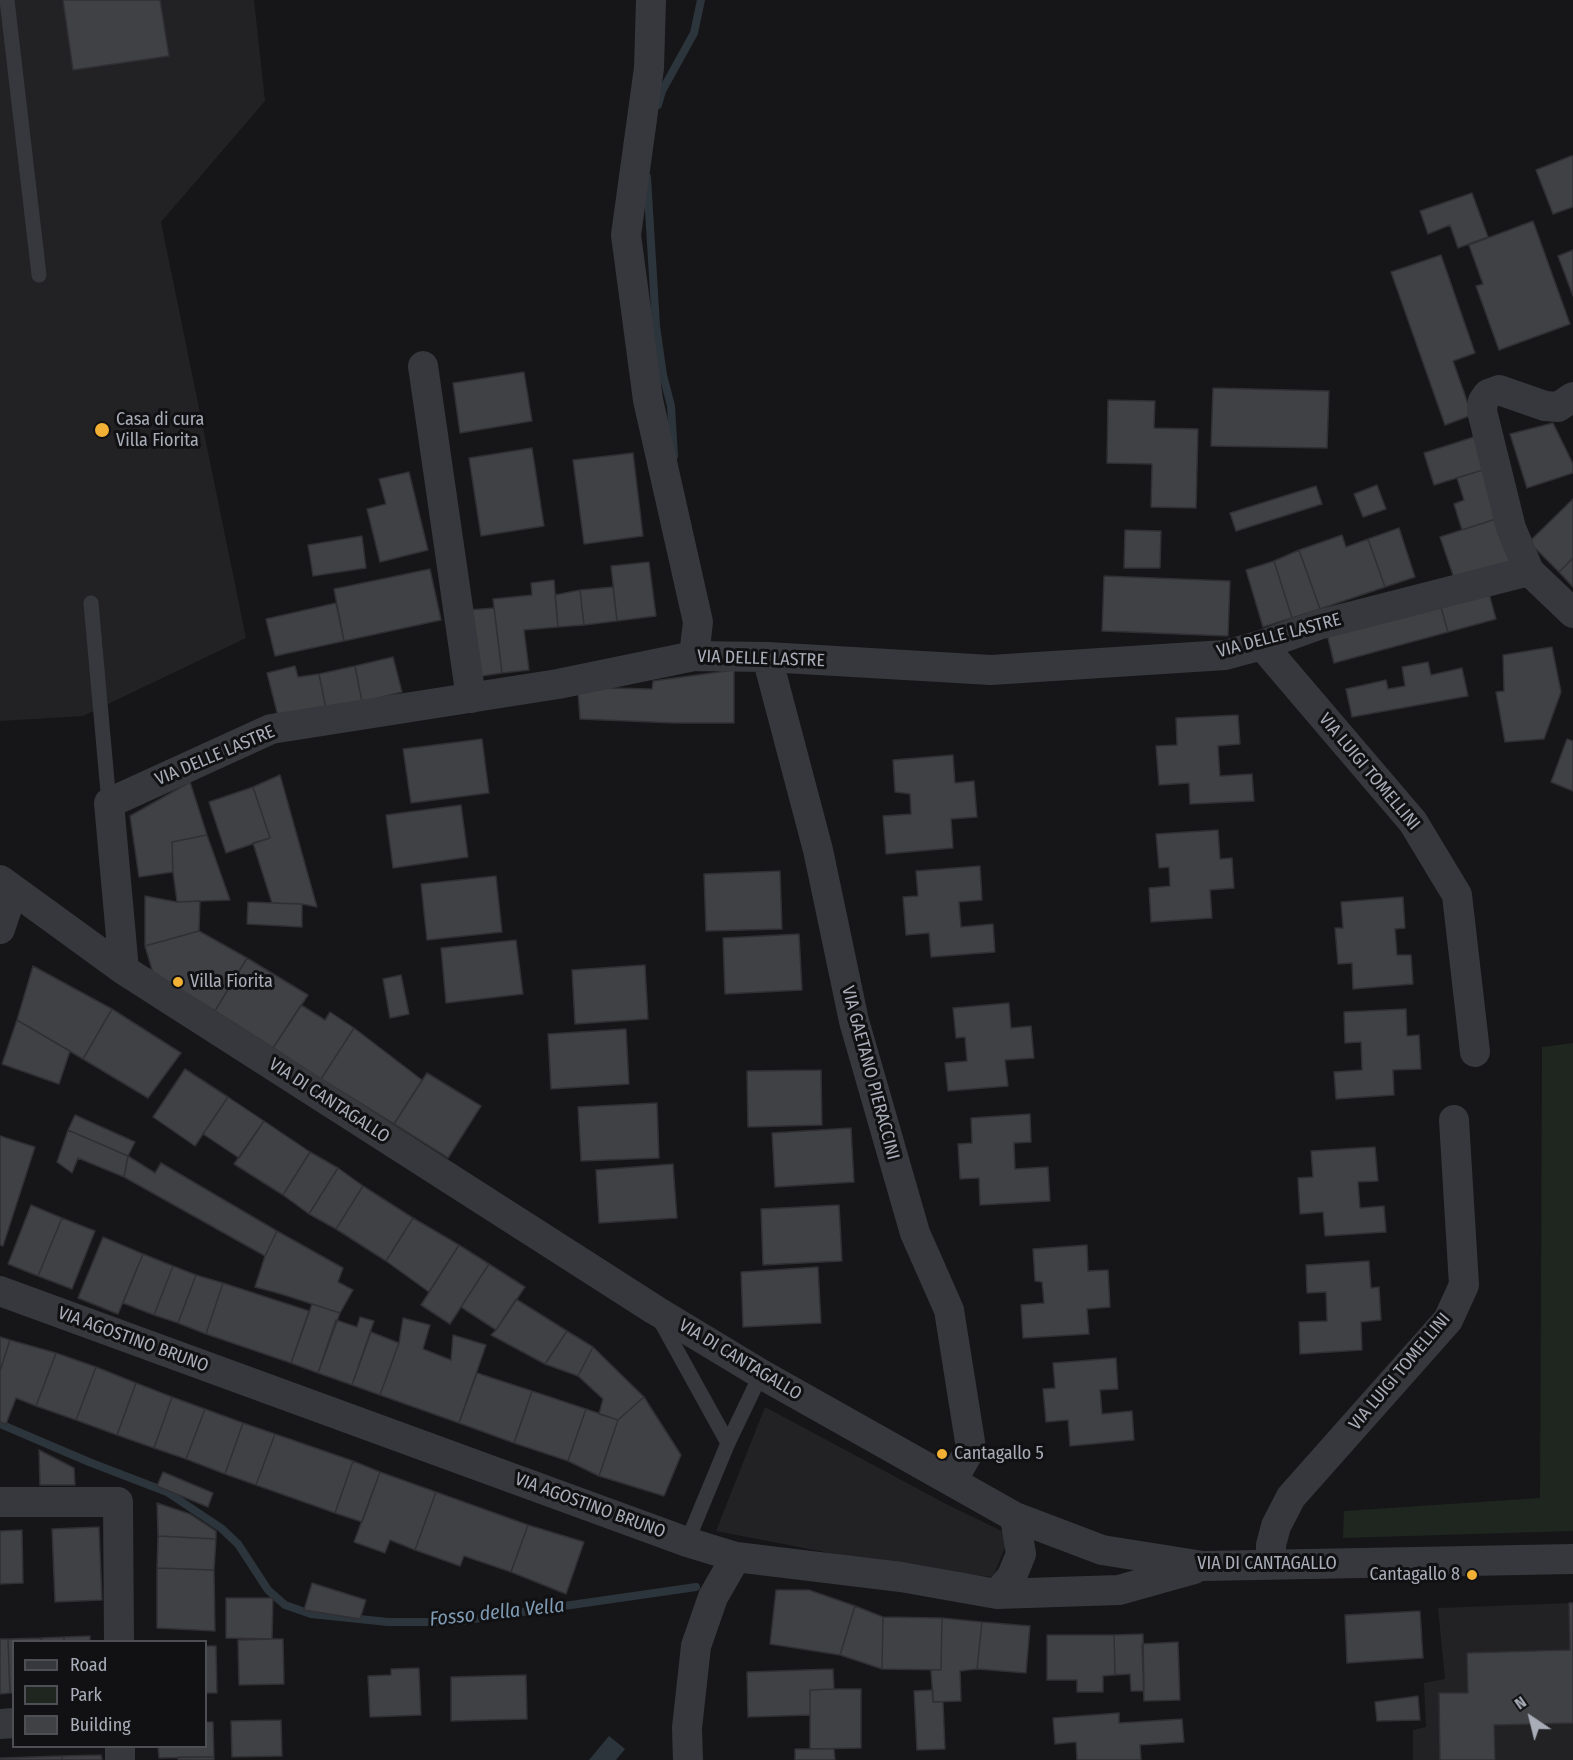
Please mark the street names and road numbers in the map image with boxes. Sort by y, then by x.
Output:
street label: VIA DELLE LASTRE [1215,609,1343,663]
street label: VIA DELLE LASTRE [697,646,825,672]
street label: VIA LUIGI TOMELLINI [1314,709,1424,835]
street label: VIA DELLE LASTRE [152,721,278,791]
street label: VIA GAETANO PIERACCINI [836,984,904,1162]
street label: VIA DI CANTAGALLO [265,1054,393,1148]
street label: VIA AGOSTINO BRUNO [55,1303,211,1377]
street label: VIA LUIGI TOMELLINI [1345,1309,1455,1435]
street label: VIA DI CANTAGALLO [675,1315,805,1405]
street label: VIA AGOSTINO BRUNO [512,1469,668,1543]
street label: VIA DI CANTAGALLO [1197,1553,1337,1575]

